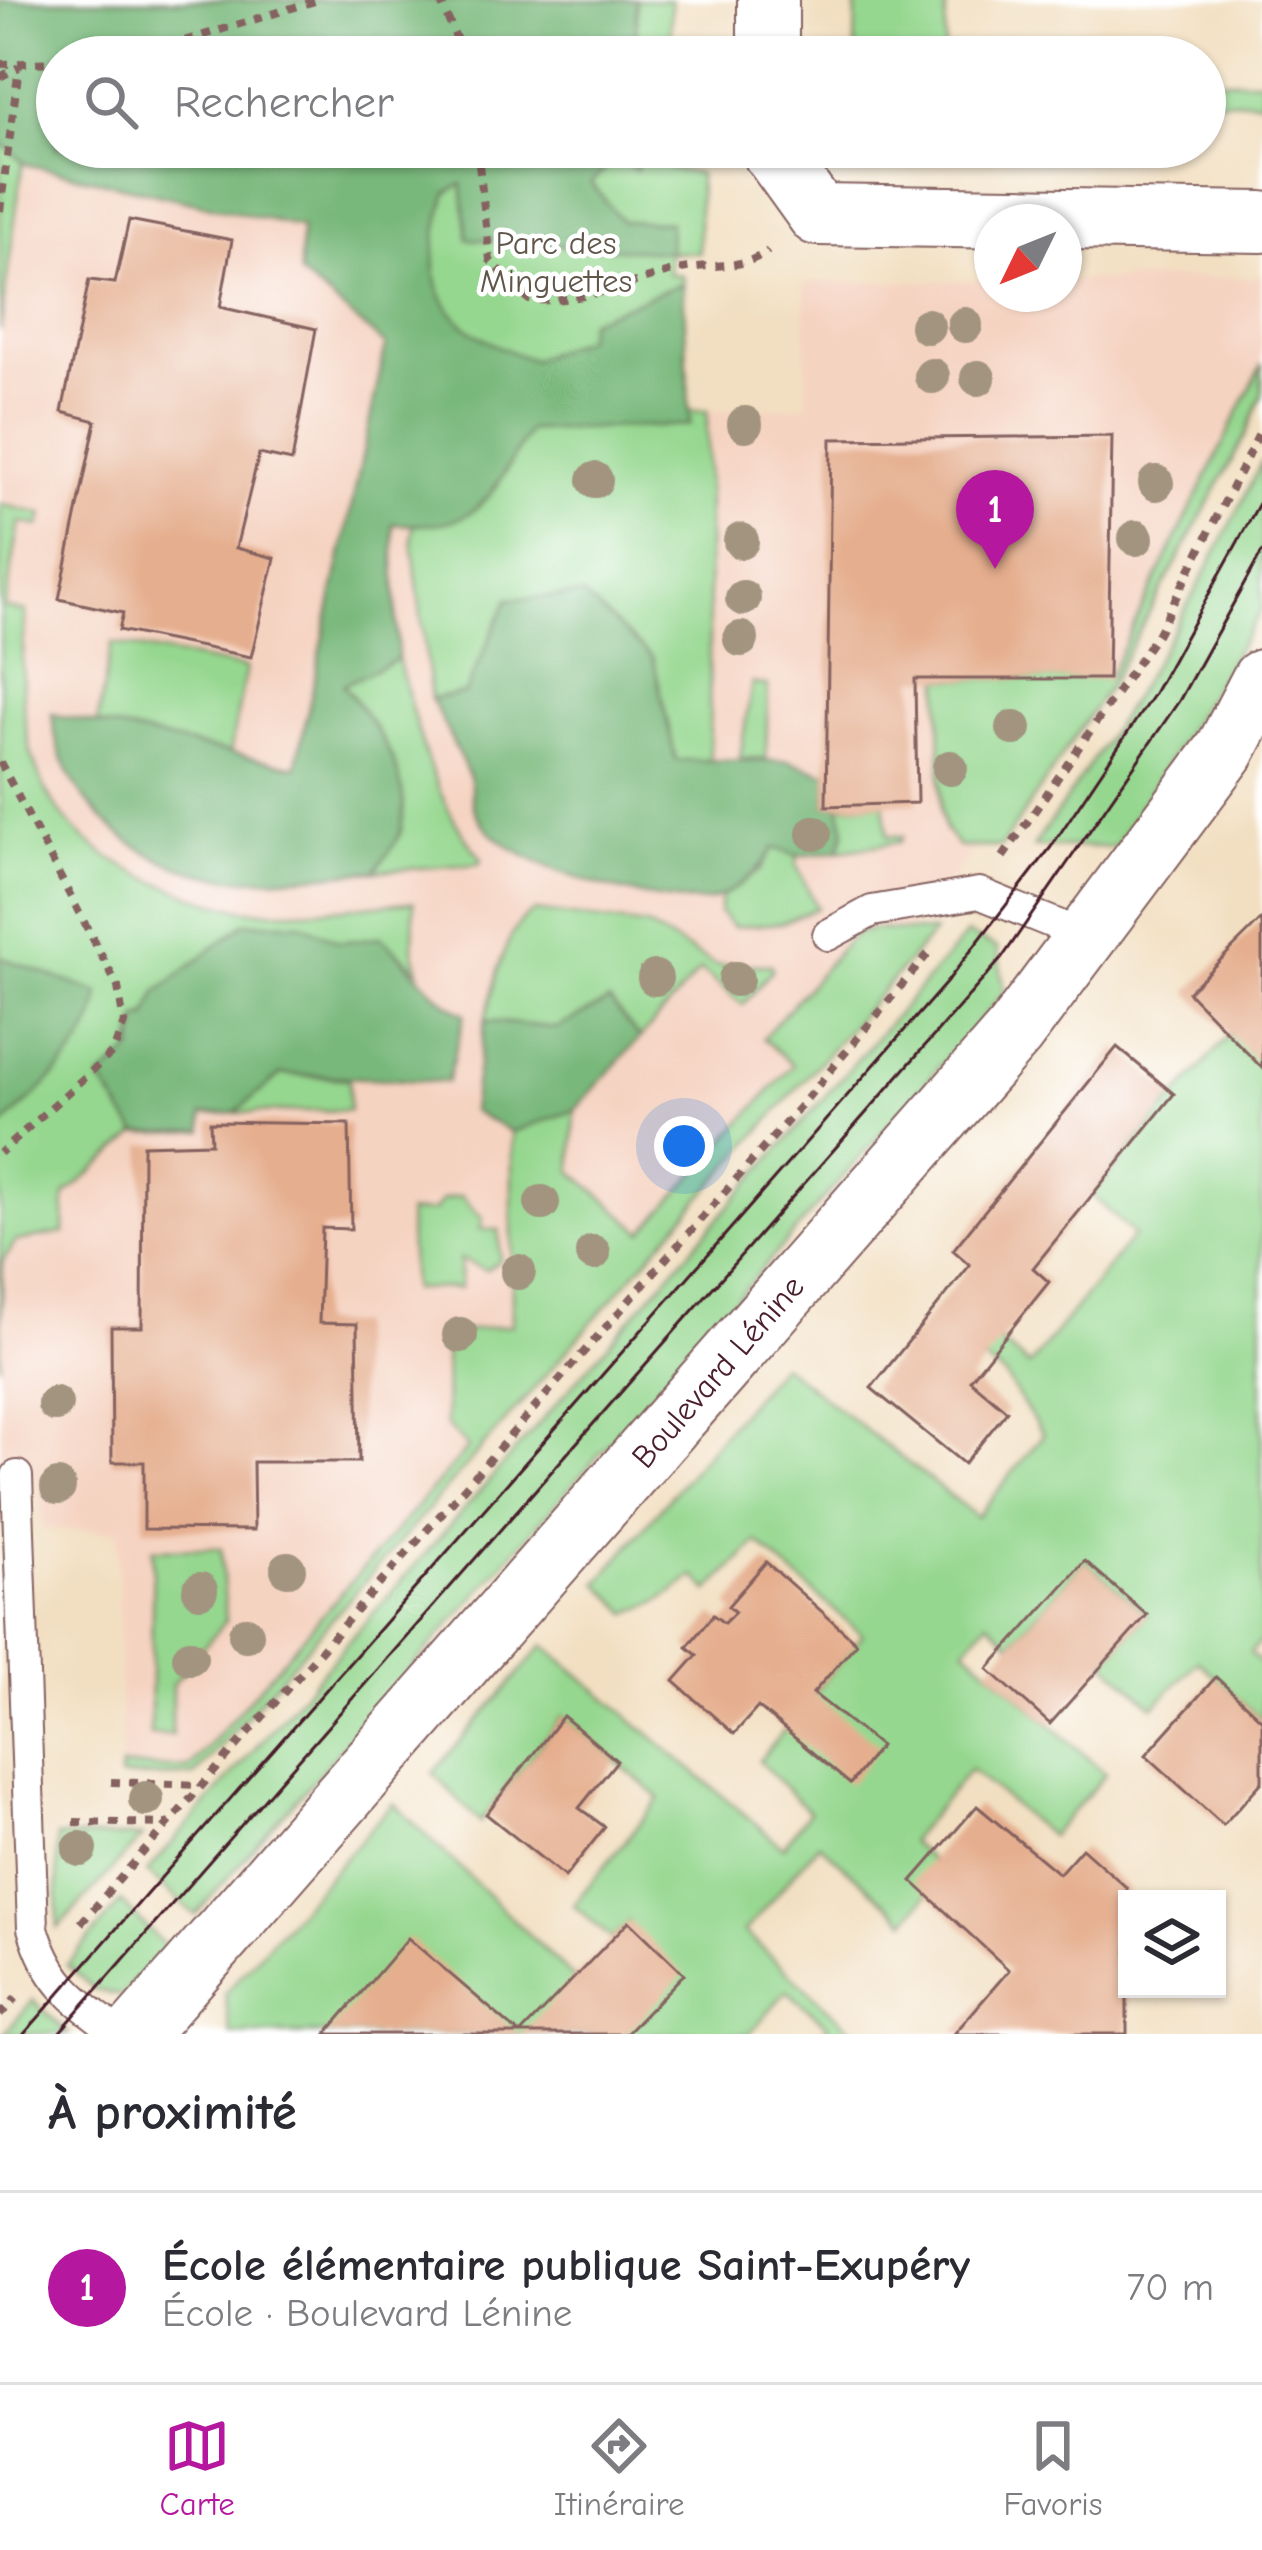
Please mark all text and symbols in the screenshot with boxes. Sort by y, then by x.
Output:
search box [36,36,1226,168]
icon: search [78,69,144,135]
text: Rechercher [174,76,394,128]
north arrow [974,204,1082,312]
park label: Parc des Minguettes [480,224,632,300]
pin: 1 [956,470,1034,569]
your location [654,1116,714,1176]
street label: Boulevard Lénine [624,1268,812,1476]
map controls [1118,1890,1226,1998]
button: layers [1118,1890,1226,1998]
text: À proximité [48,2083,297,2142]
text: École élémentaire publique Saint-Exupéry [162,2239,970,2291]
text: 1 [79,2265,95,2310]
text: 70 m [1127,2265,1214,2310]
text: École · Boulevard Lénine [162,2291,572,2336]
tab: Carte [159,2413,235,2523]
tab: Itinéraire [554,2413,684,2523]
tab: Favoris [1003,2413,1103,2523]

